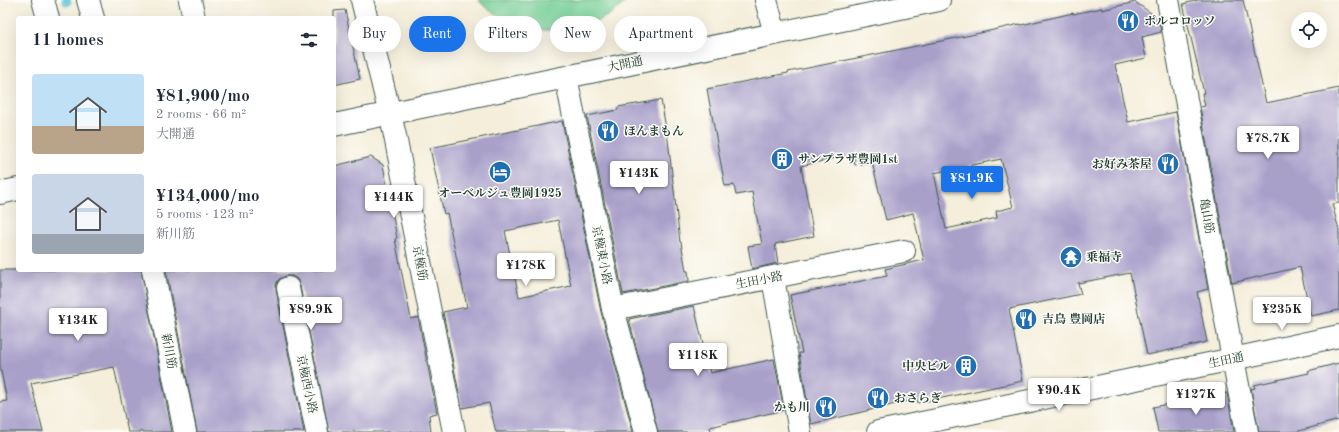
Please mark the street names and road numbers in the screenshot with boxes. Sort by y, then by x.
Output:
street label: 大開通 [606,53,644,75]
street label: 亀山筋 [1197,197,1217,235]
street label: 京極東小路 [589,224,615,286]
street label: 京極筋 [410,244,430,282]
street label: 生田小路 [734,269,784,291]
street label: 新川筋 [159,332,179,370]
street label: 生田通 [1207,350,1245,371]
street label: 京極西小路 [294,353,320,415]

